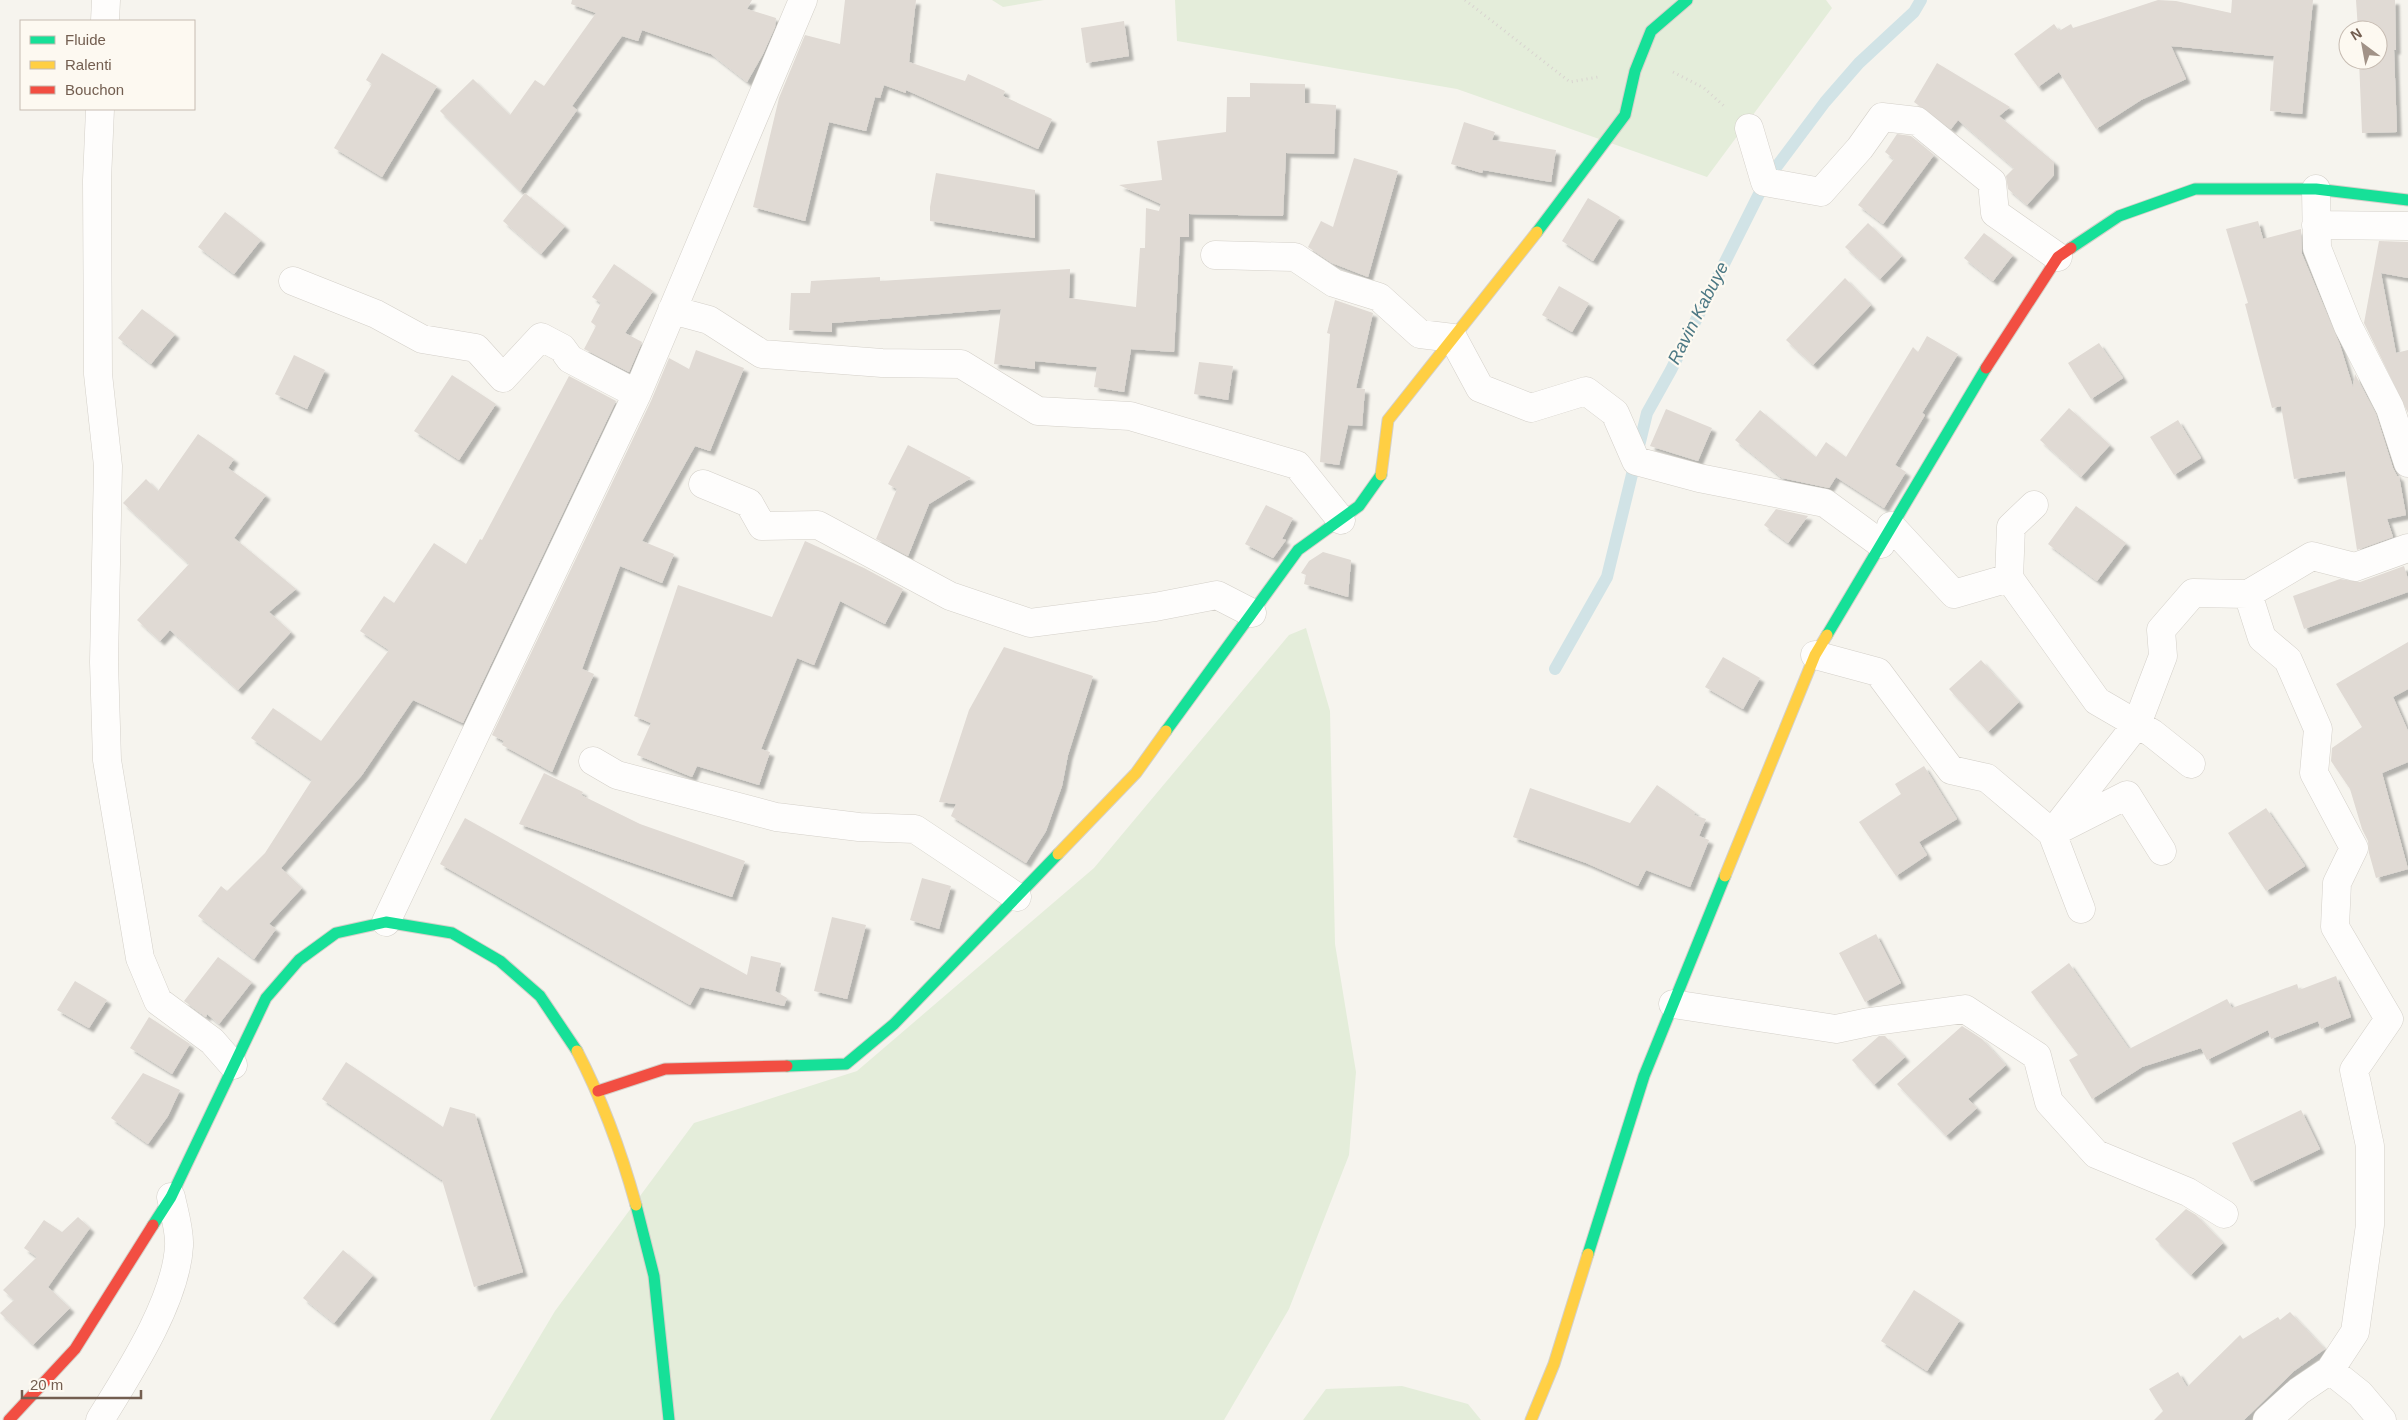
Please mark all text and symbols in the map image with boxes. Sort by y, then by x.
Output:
legend [20,20,195,110]
north arrow [2338,20,2388,70]
text: N [2348,25,2365,43]
text: Fluide [65,31,106,48]
text: Ralenti [65,56,112,73]
text: Bouchon [65,81,124,98]
water label: Ravin Kabuye [1664,259,1732,367]
scale bar [22,1368,141,1400]
text: 20 m [30,1376,63,1393]

